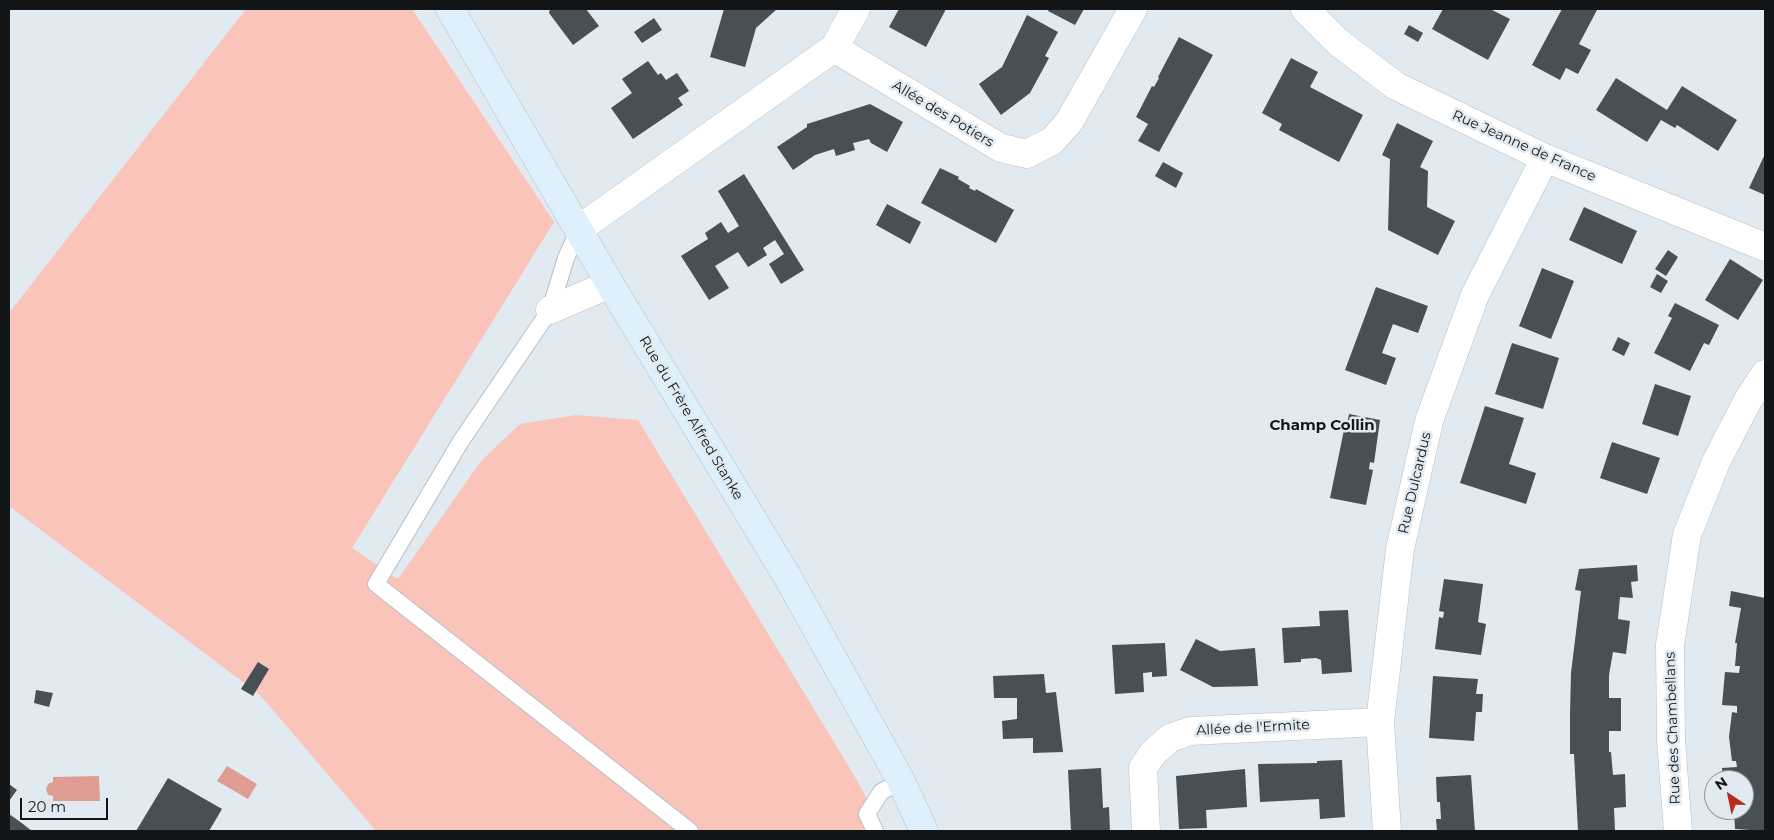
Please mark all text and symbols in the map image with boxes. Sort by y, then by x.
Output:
street label: Allée des Potiers [889,77,997,151]
street label: Rue Jeanne de France [1450,107,1598,185]
street label: Rue du Frère Alfred Stanke [635,333,747,503]
district label: Champ Collin [1269,417,1375,435]
street label: Rue Dulcardus [1395,431,1435,535]
street label: Rue des Chambellans [1662,651,1684,805]
street label: Allée de l'Ermite [1196,717,1310,739]
north arrow [1704,770,1754,820]
text: N [1711,773,1731,794]
scale bar [22,788,110,820]
text: 20 m [28,797,66,816]

